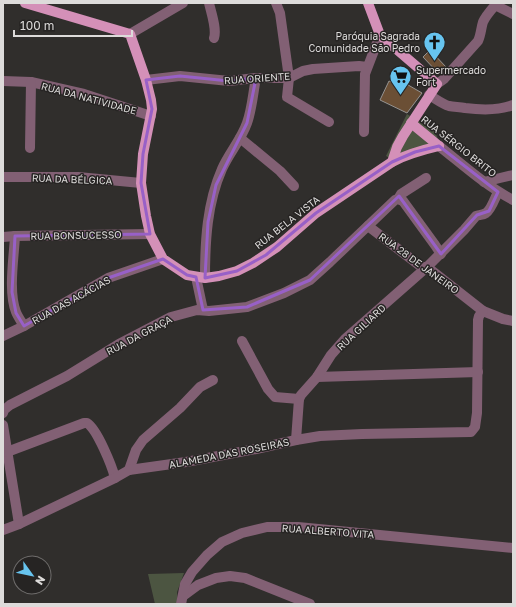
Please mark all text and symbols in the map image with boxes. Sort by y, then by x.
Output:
scale bar [14,12,132,38]
text: 100 m [20,18,54,33]
church icon: Paróquia Sagrada Comunidade São Pedro [422,29,448,62]
place label: Paróquia Sagrada Comunidade São Pedro [308,30,420,54]
supermarket icon: Supermercado Fort [388,63,414,96]
place label: Supermercado Fort [416,64,486,88]
street label: RUA ORIENTE [224,70,290,86]
street label: RUA DA NATIVIDADE [40,79,138,117]
street label: RUA SÉRGIO BRITO [419,113,499,179]
street label: RUA DA BÉLGICA [32,172,113,186]
street label: RUA BELA VISTA [252,193,322,251]
street label: RUA BONSUCESSO [30,228,122,242]
street label: RUA 28 DE JANEIRO [377,230,461,296]
street label: RUA DAS ACÁCIAS [30,273,112,327]
street label: RUA GILIARD [334,301,388,353]
street label: RUA DA GRAÇA [104,313,174,357]
street label: ALAMEDA DAS ROSEIRAS [168,435,290,471]
street label: RUA ALBERTO VITA [281,522,375,540]
north arrow [12,555,52,595]
text: N [33,574,49,588]

